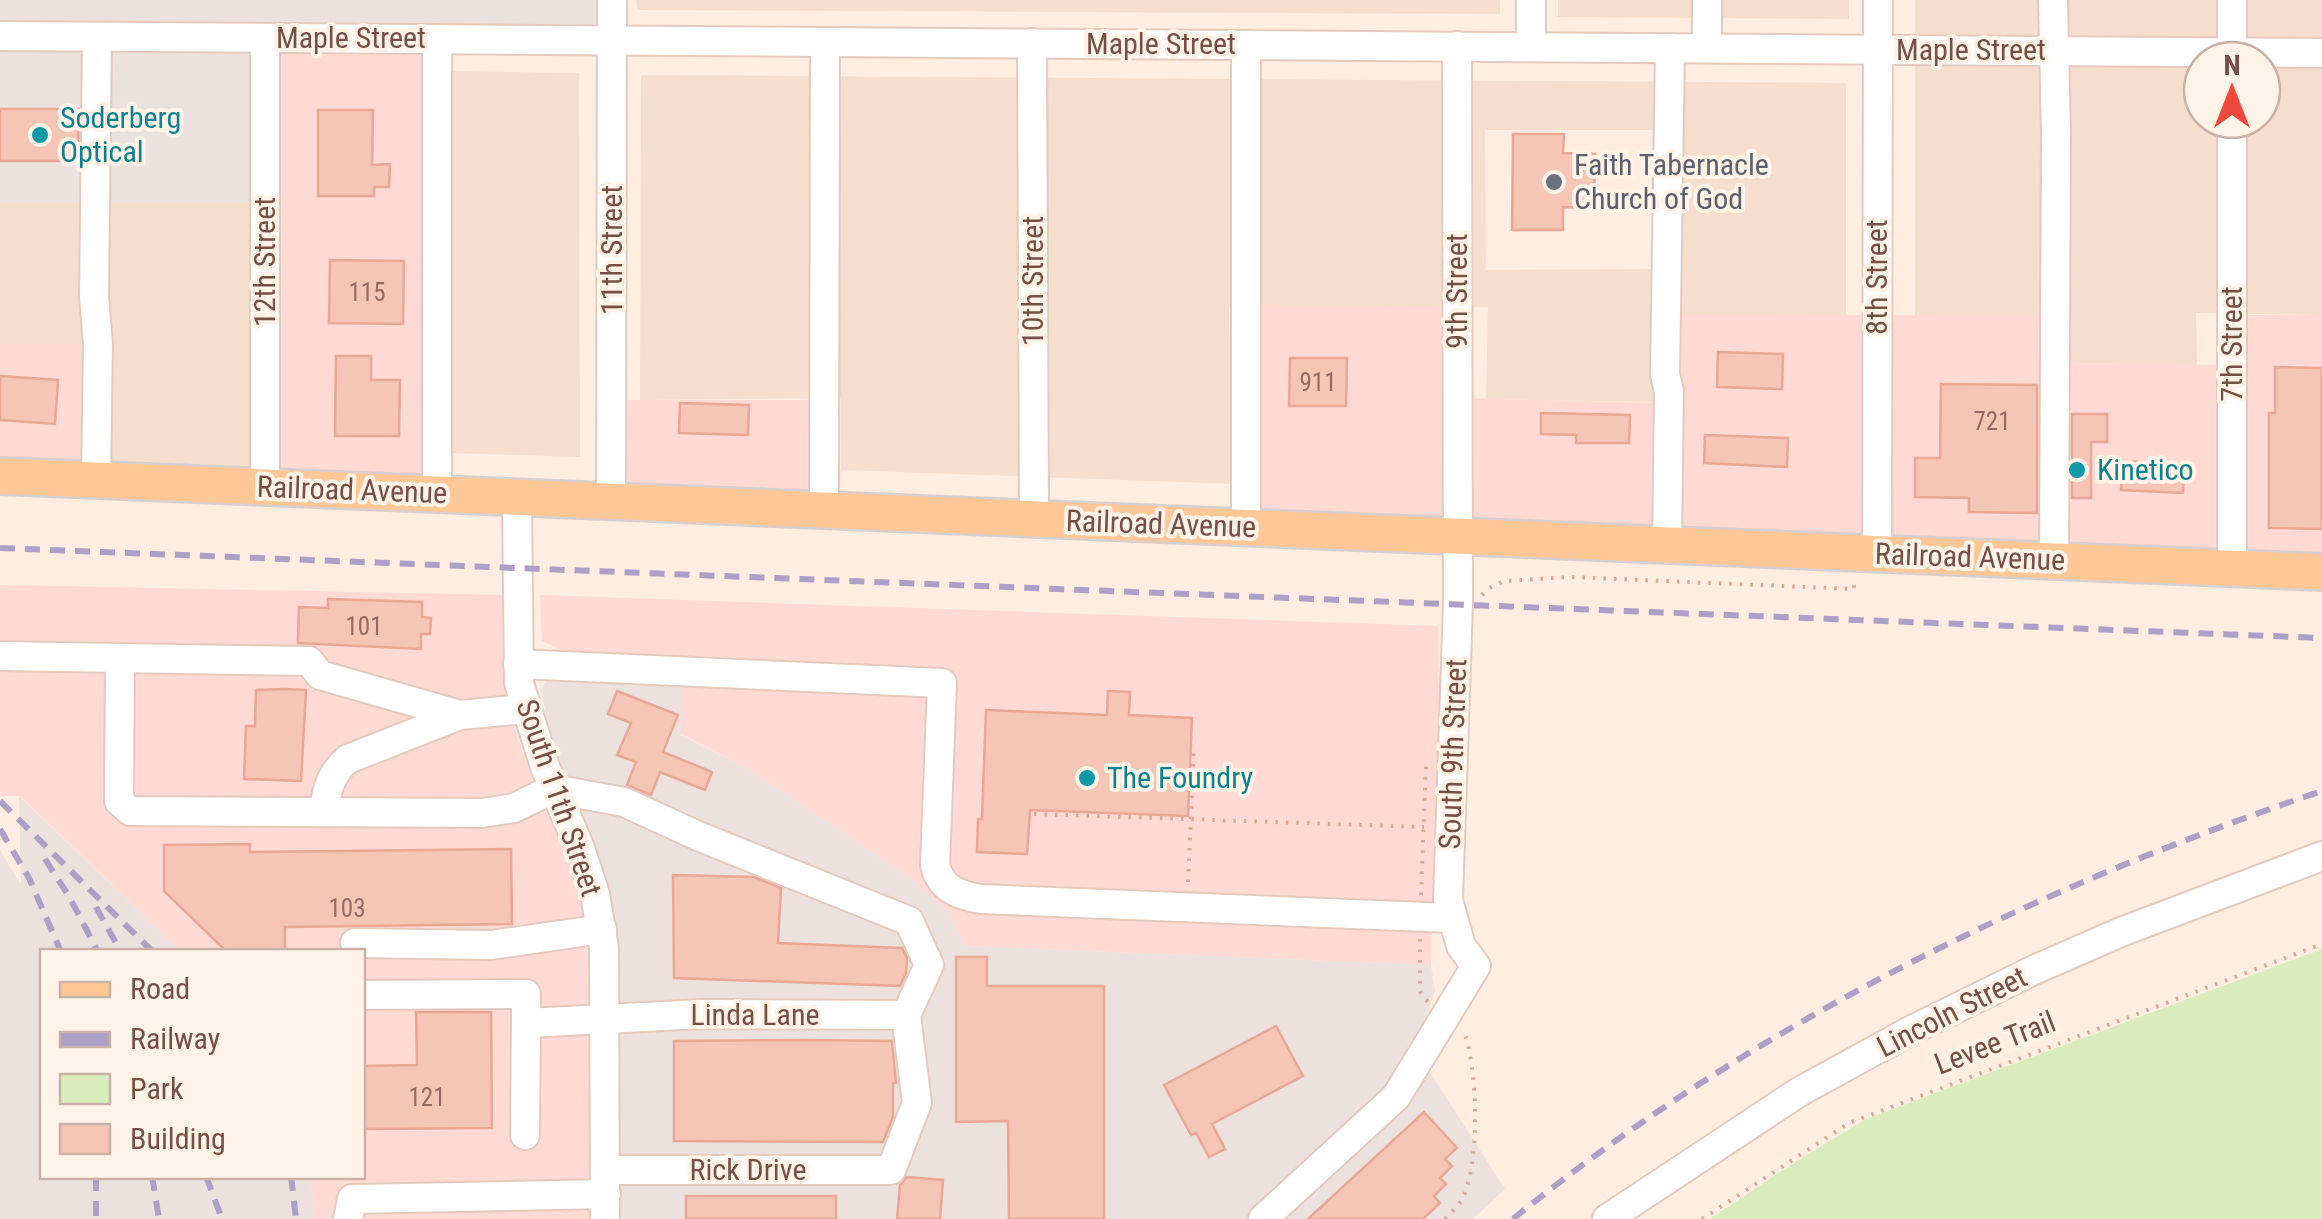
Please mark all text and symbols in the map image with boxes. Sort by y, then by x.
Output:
street label: Maple Street [276,20,426,55]
street label: Maple Street [1086,26,1236,61]
street label: Maple Street [1896,32,2046,67]
north arrow [2182,40,2282,140]
text: N [2223,49,2241,82]
place label: Soderberg Optical [60,100,181,169]
marker: Soderberg Optical [29,124,51,146]
place label: Faith Tabernacle Church of God [1574,147,1769,216]
marker: Faith Tabernacle Church of God [1543,171,1565,193]
street label: 11th Street [594,185,629,315]
street label: 12th Street [247,197,282,327]
street label: 10th Street [1015,216,1050,346]
street label: 8th Street [1859,219,1894,335]
street label: 9th Street [1439,233,1474,349]
house number: 115 [348,278,386,307]
street label: 7th Street [2214,286,2249,402]
house number: 911 [1299,368,1337,397]
house number: 721 [1973,407,2011,436]
place label: Kinetico [2097,452,2194,487]
marker: Kinetico [2066,459,2088,481]
street label: Railroad Avenue [256,469,448,510]
street label: Railroad Avenue [1065,503,1257,544]
street label: Railroad Avenue [1874,536,2066,577]
house number: 101 [345,612,383,641]
street label: South 9th Street [1432,658,1473,850]
street label: South 11th Street [509,695,609,901]
place label: The Foundry [1107,760,1253,795]
marker: The Foundry [1076,767,1098,789]
house number: 103 [328,894,366,923]
legend [40,949,365,1179]
street label: Lincoln Street [1871,959,2032,1064]
text: Road [130,971,190,1006]
street label: Linda Lane [690,997,820,1032]
street label: Levee Trail [1930,1004,2060,1082]
text: Railway [130,1021,220,1056]
text: Park [130,1071,184,1106]
house number: 121 [408,1083,446,1112]
text: Building [130,1121,226,1156]
street label: Rick Drive [690,1152,806,1187]

